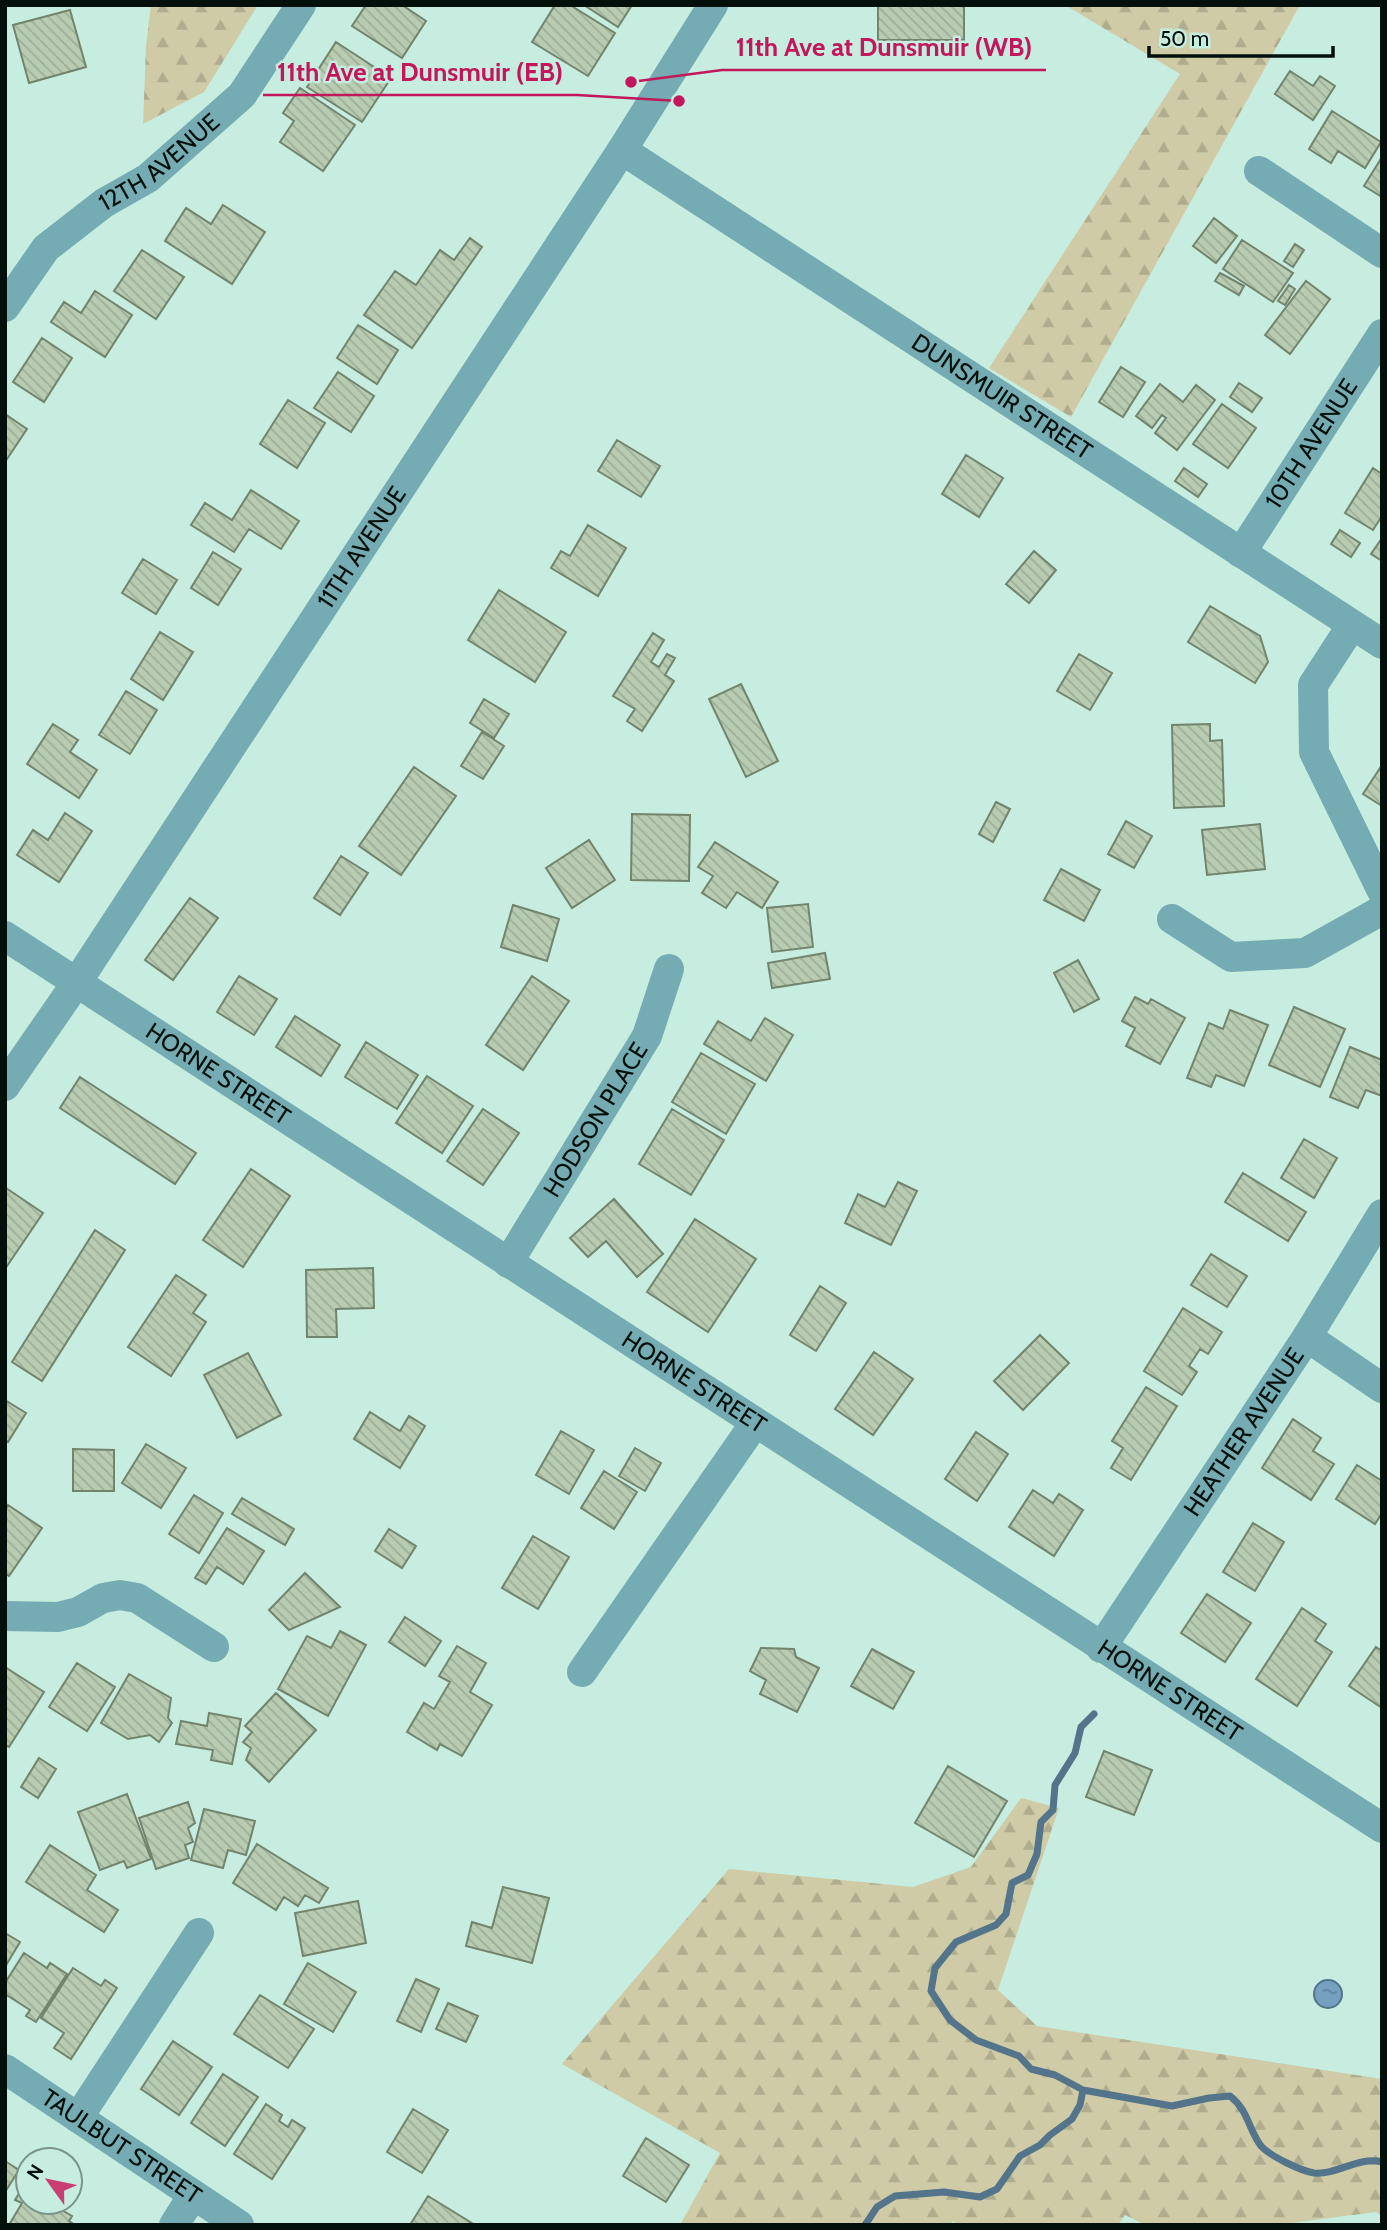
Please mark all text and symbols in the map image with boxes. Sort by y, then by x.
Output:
scale bar [1149,14,1333,58]
callout: 11th Ave at Dunsmuir (WB) [722,23,1046,70]
text: 50 m [1160,26,1209,51]
text: 11th Ave at Dunsmuir (WB) [736,31,1032,63]
callout: 11th Ave at Dunsmuir (EB) [263,48,577,95]
text: 11th Ave at Dunsmuir (EB) [277,56,563,88]
street label: 12TH AVENUE [93,107,225,217]
street label: DUNSMUIR STREET [906,327,1098,466]
street label: 10TH AVENUE [1259,373,1363,514]
street label: 11TH AVENUE [311,481,412,614]
street label: HORNE STREET [141,1016,296,1131]
street label: HODSON PLACE [537,1037,654,1202]
street label: HORNE STREET [617,1325,772,1439]
street label: HEATHER AVENUE [1177,1342,1310,1521]
street label: HORNE STREET [1093,1633,1248,1748]
street label: TAULBUT STREET [36,2083,207,2210]
north arrow [14,2146,84,2216]
text: N [22,2160,48,2184]

